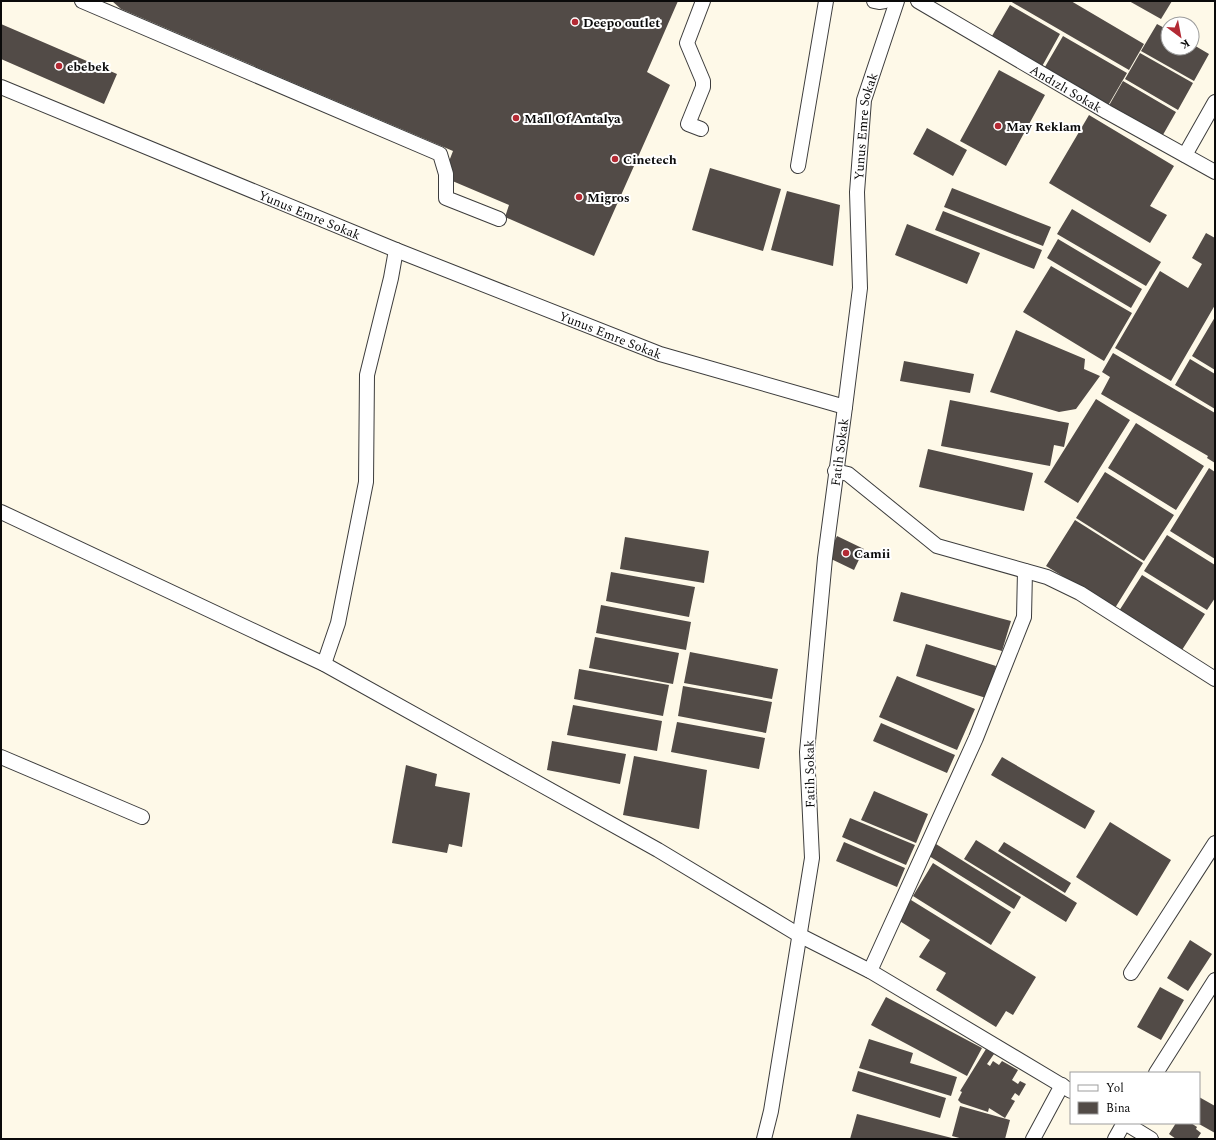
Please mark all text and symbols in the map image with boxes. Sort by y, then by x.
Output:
place label: Deepo outlet [583,13,660,33]
north arrow [1160,16,1200,56]
marker: Deepo outlet [570,17,580,27]
text: K [1177,35,1193,54]
place label: ebebek [67,57,110,77]
street label: Andızlı Sokak [1026,60,1106,118]
marker: ebebek [54,61,64,71]
street label: Yunus Emre Sokak [849,70,884,181]
place label: Mall Of Antalya [524,109,621,129]
marker: Mall Of Antalya [511,113,521,123]
place label: May Reklam [1006,117,1082,137]
marker: May Reklam [993,121,1003,131]
place label: Cinetech [623,150,677,170]
marker: Cinetech [610,154,620,164]
street label: Yunus Emre Sokak [255,185,364,245]
place label: Migros [587,188,630,208]
marker: Migros [574,192,584,202]
street label: Yunus Emre Sokak [556,306,665,365]
street label: Fatih Sokak [826,417,854,487]
place label: Camii [854,544,890,564]
marker: Camii [841,548,851,558]
street label: Fatih Sokak [799,740,821,808]
legend [1070,1072,1200,1124]
text: Yol [1106,1079,1124,1098]
text: Bina [1106,1099,1131,1118]

